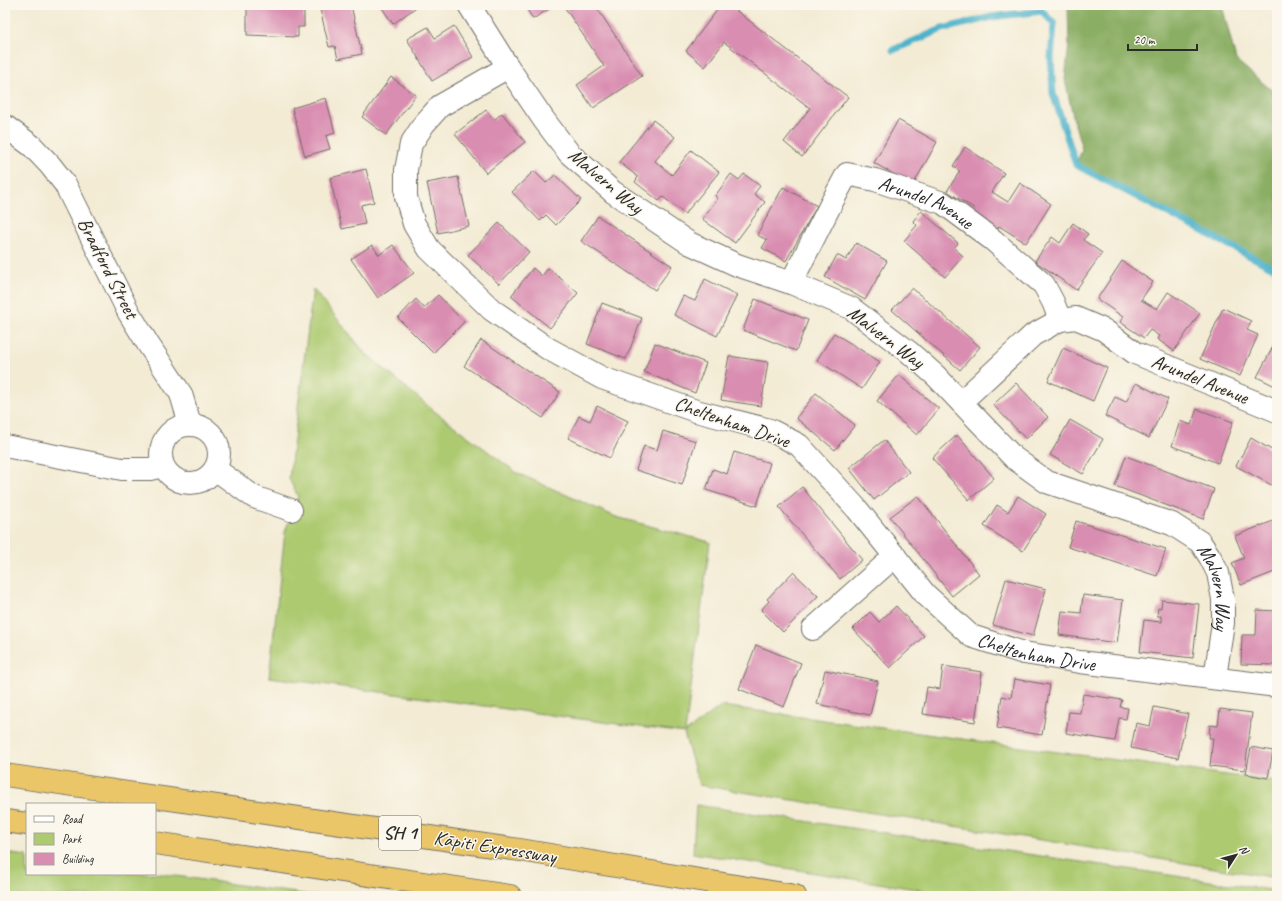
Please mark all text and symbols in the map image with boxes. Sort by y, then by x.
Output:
scale bar [1128,26,1197,52]
text: 20 m [1134,32,1156,48]
street label: Malvern Way [563,142,649,220]
street label: Arundel Avenue [875,170,980,235]
street label: Bradford Street [72,213,145,325]
street label: Malvern Way [842,300,930,375]
street label: Arundel Avenue [1148,348,1253,410]
street label: Cheltenham Drive [671,391,794,454]
street label: Malvern Way [1192,538,1236,634]
street label: Cheltenham Drive [974,626,1098,676]
legend [26,803,156,875]
text: Road [62,811,84,827]
road number: SH 1 [379,816,421,850]
street label: Kāpiti Expressway [432,825,560,869]
text: Park [62,831,83,847]
north arrow [1216,835,1256,875]
text: N [1236,842,1253,858]
text: Building [62,851,94,867]

